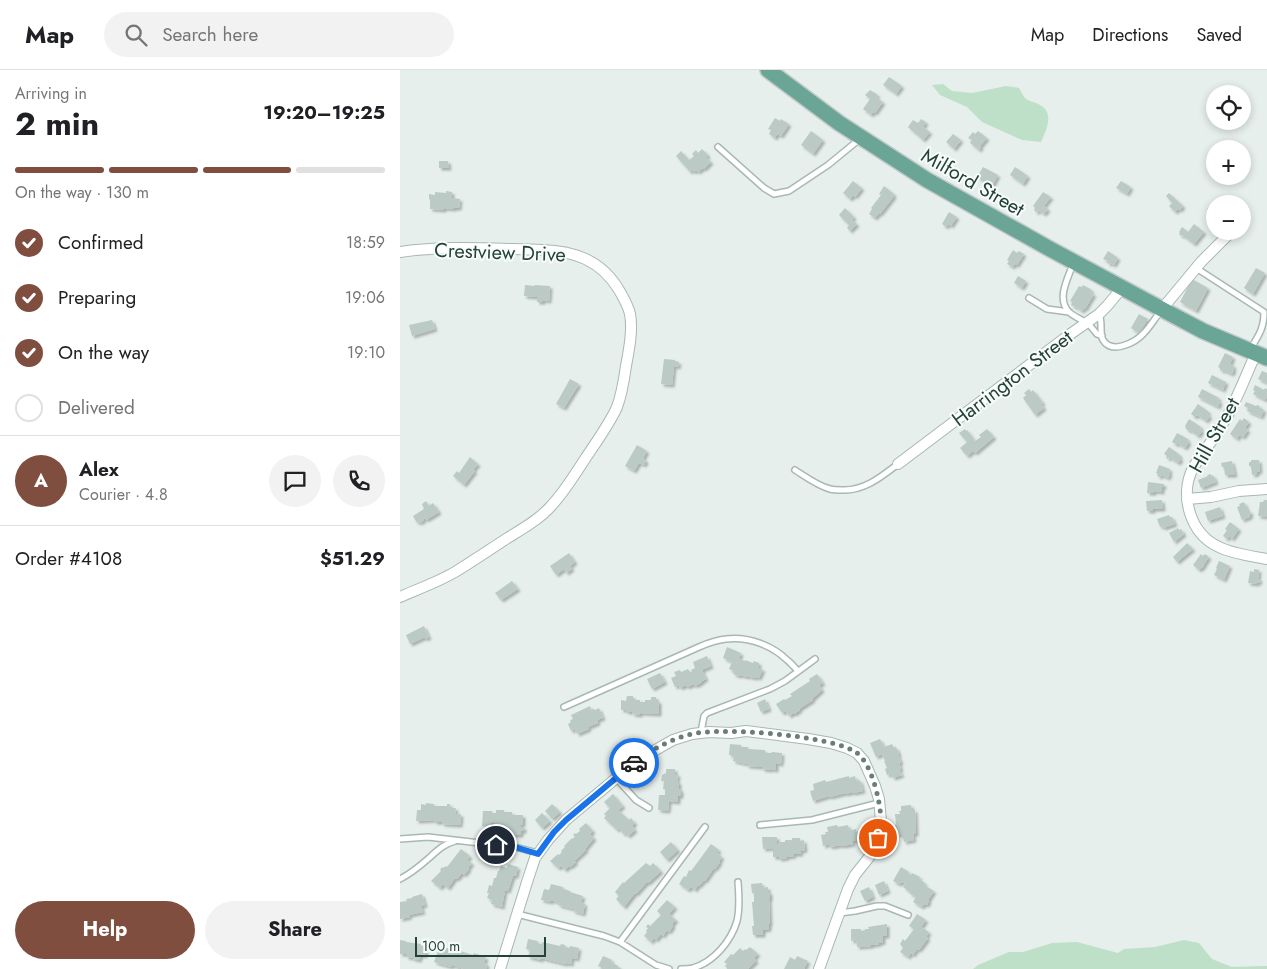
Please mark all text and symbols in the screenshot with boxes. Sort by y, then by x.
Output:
search box [104,12,454,57]
text: Map [25,17,74,52]
icon: search [122,21,150,49]
text: Search here [162,21,258,48]
text: Map [1031,22,1064,48]
text: Directions [1092,22,1168,48]
text: Saved [1196,22,1242,48]
text: Arriving in [15,82,87,105]
map controls [1206,85,1251,240]
button: locate [1206,85,1251,130]
text: 19:20–19:25 [263,99,385,126]
text: 2 min [15,101,99,147]
button: + [1206,140,1251,185]
street label: Milford Street [916,141,1030,224]
text: On the way · 130 m [15,181,149,204]
button: − [1206,195,1251,240]
icon: check [15,229,43,257]
text: Confirmed [58,229,144,256]
text: 18:59 [346,231,385,254]
street label: Crestview Drive [434,236,566,269]
icon: check [15,284,43,312]
text: Preparing [58,284,136,311]
text: 19:06 [345,286,385,309]
street label: Harrington Street [946,323,1079,434]
icon: check [15,339,43,367]
text: On the way [58,339,149,366]
text: 19:10 [347,341,385,364]
street label: Hill Street [1182,392,1247,478]
text: Delivered [58,394,135,421]
button: chat [269,455,321,507]
button: phone [333,455,385,507]
text: Alex [79,456,119,483]
text: A [34,467,48,494]
text: Courier · 4.8 [79,483,168,506]
text: Order #4108 [15,545,122,572]
text: $51.29 [320,545,385,572]
courier [609,738,659,788]
icon: car [620,749,648,777]
pin [857,817,899,859]
pin [475,824,517,866]
icon: bag [864,824,892,852]
icon: home [482,831,510,859]
button: Help [15,901,195,959]
button: Share [205,901,385,959]
scale bar [415,934,546,957]
text: 100 m [422,936,460,956]

